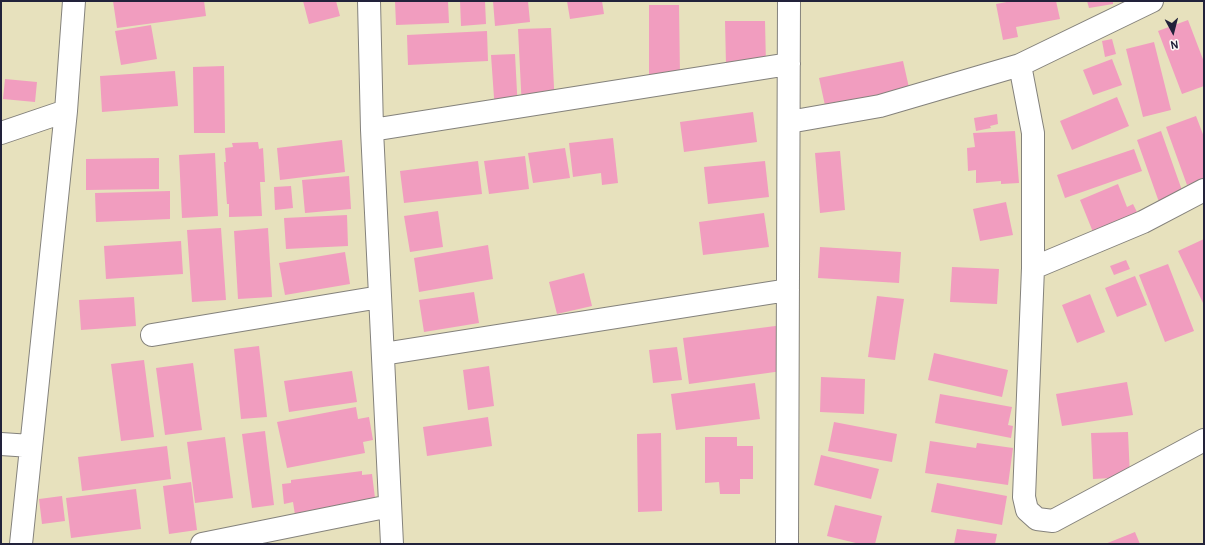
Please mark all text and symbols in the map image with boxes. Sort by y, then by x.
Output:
north arrow [1153,12,1193,52]
text: N [1170,38,1179,51]

